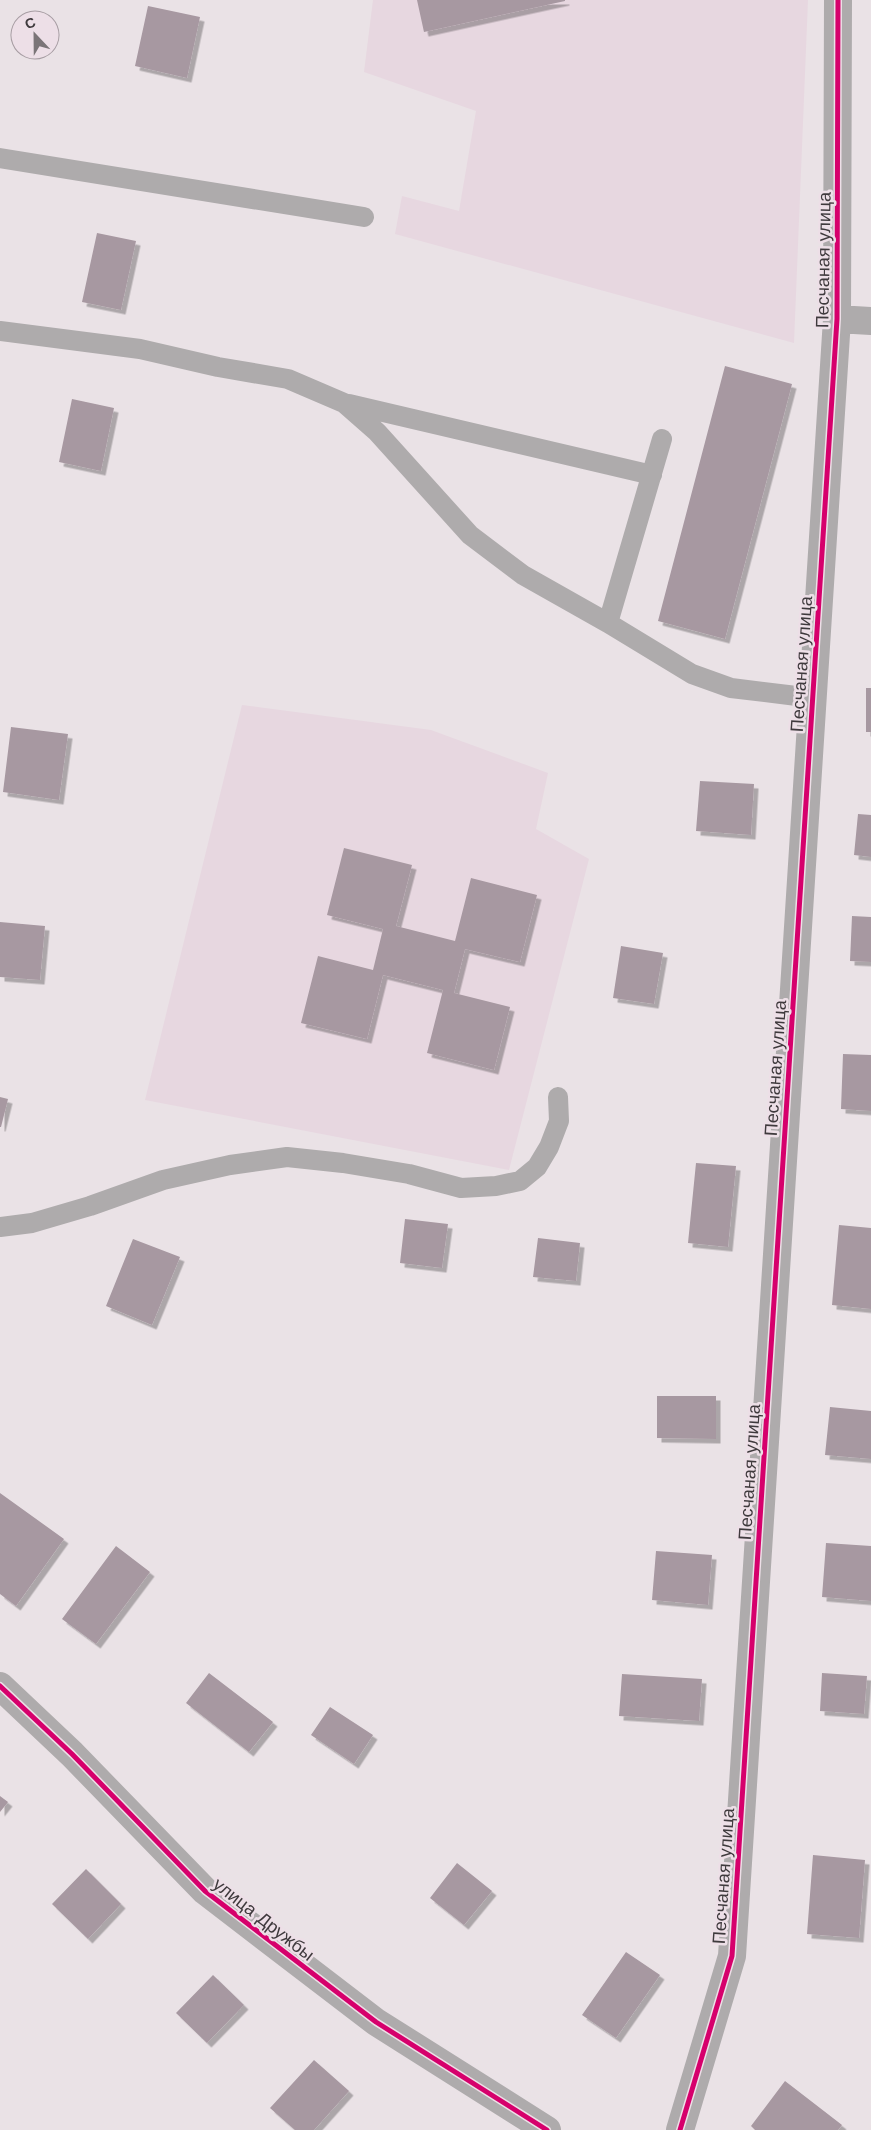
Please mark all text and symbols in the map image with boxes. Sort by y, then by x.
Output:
north arrow [10,10,60,60]
text: С [22,14,38,32]
street label: Песчаная улица [811,191,835,328]
street label: Песчаная улица [786,594,816,733]
street label: Песчаная улица [760,998,790,1137]
street label: Песчаная улица [734,1402,764,1541]
street label: Песчаная улица [708,1806,738,1945]
street label: улица Дружбы [209,1873,319,1965]

